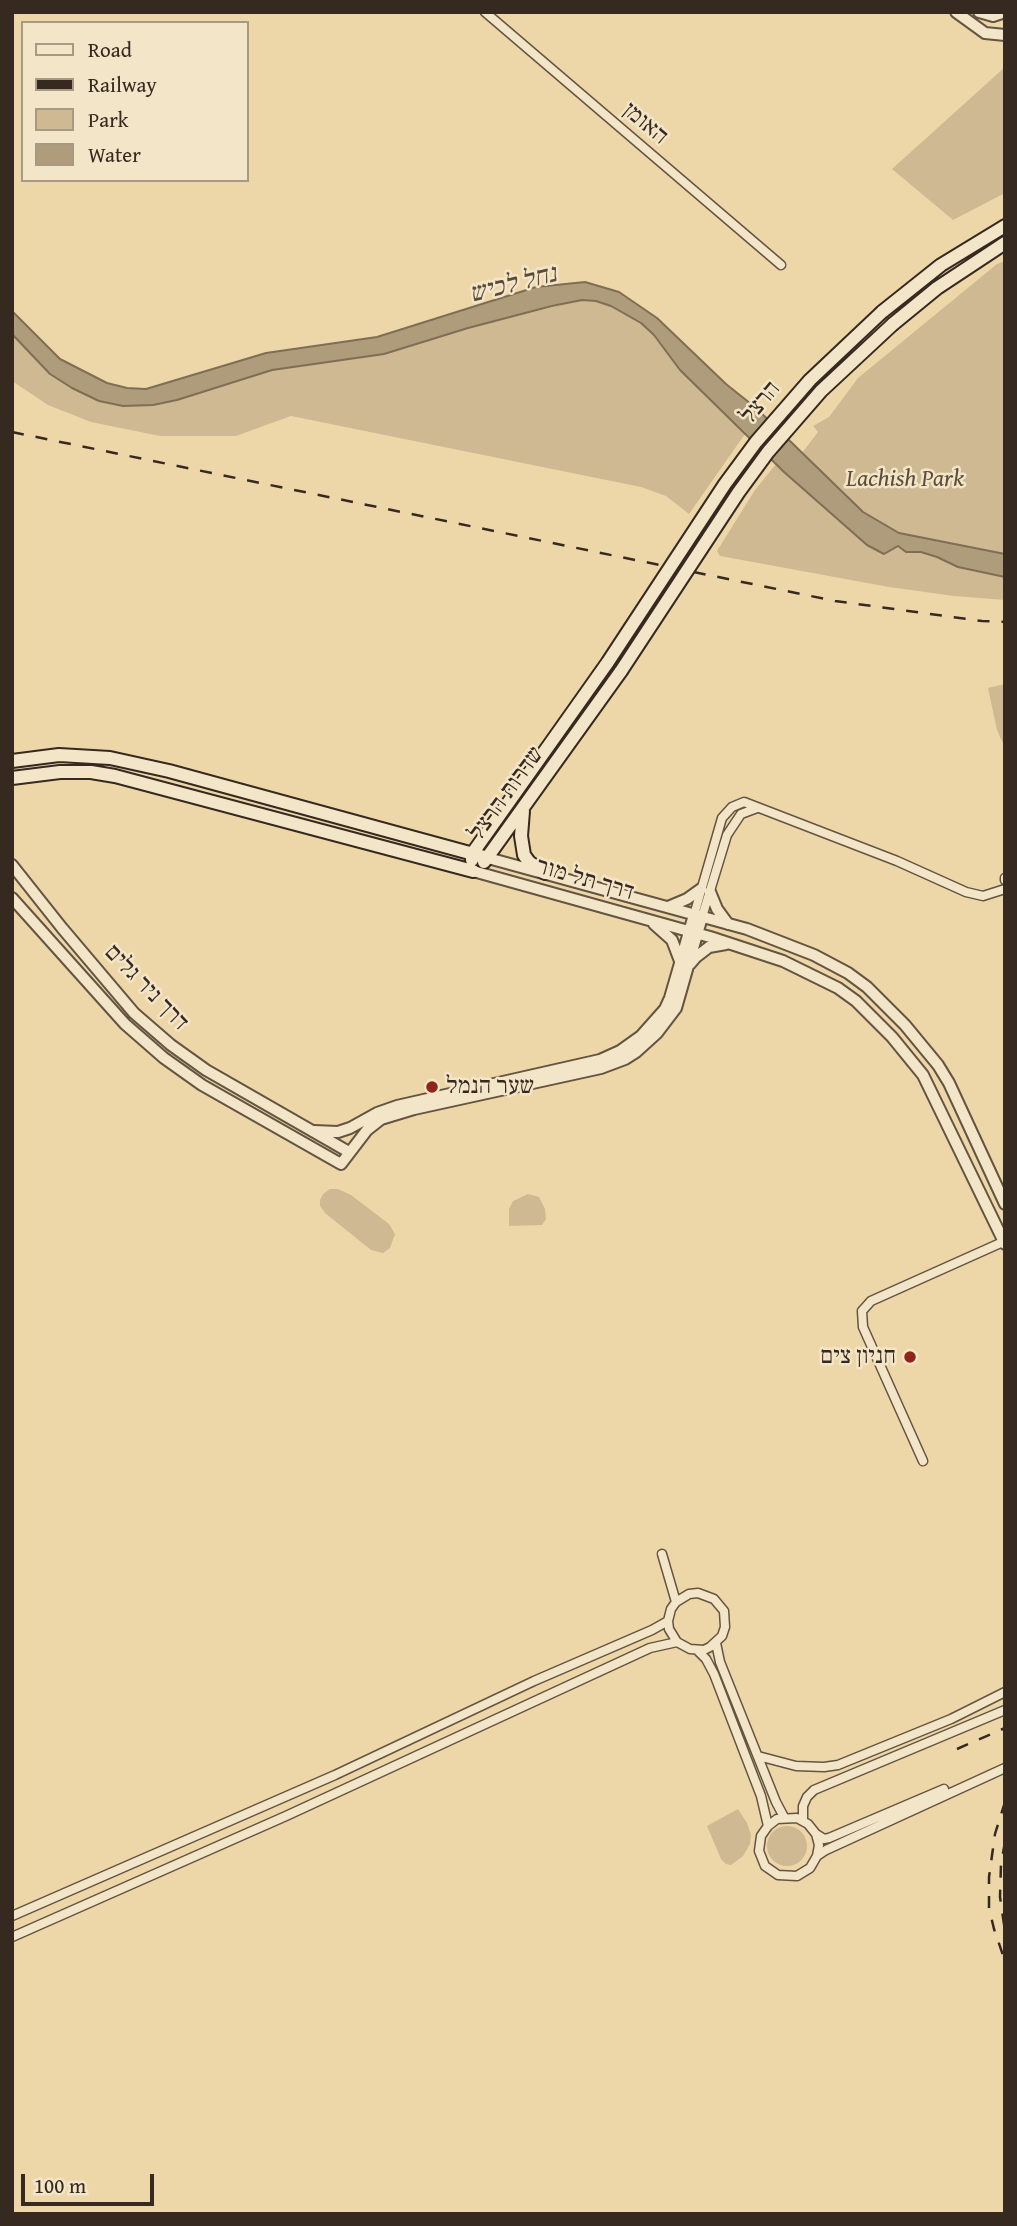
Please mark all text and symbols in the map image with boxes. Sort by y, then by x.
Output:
legend [21,21,248,182]
text: Road [88,34,132,65]
text: Railway [88,69,157,100]
street label: האומן [616,97,674,151]
text: Park [88,104,129,135]
text: Water [88,139,141,170]
water label: נחל לכיש [466,259,560,311]
street label: הרצל [735,376,787,430]
park label: Lachish Park [846,466,964,494]
street label: שדרות הרצל [463,741,551,847]
street label: דרך תל מור [533,852,637,908]
street label: דרך ניר גלים [98,939,194,1037]
place label: שער הנמל [446,1073,534,1101]
marker: שער הנמל [424,1079,440,1095]
place label: חניון צים [820,1343,896,1371]
marker: חניון צים [902,1349,918,1365]
scale bar [24,2160,158,2204]
text: 100 m [34,2170,86,2201]

